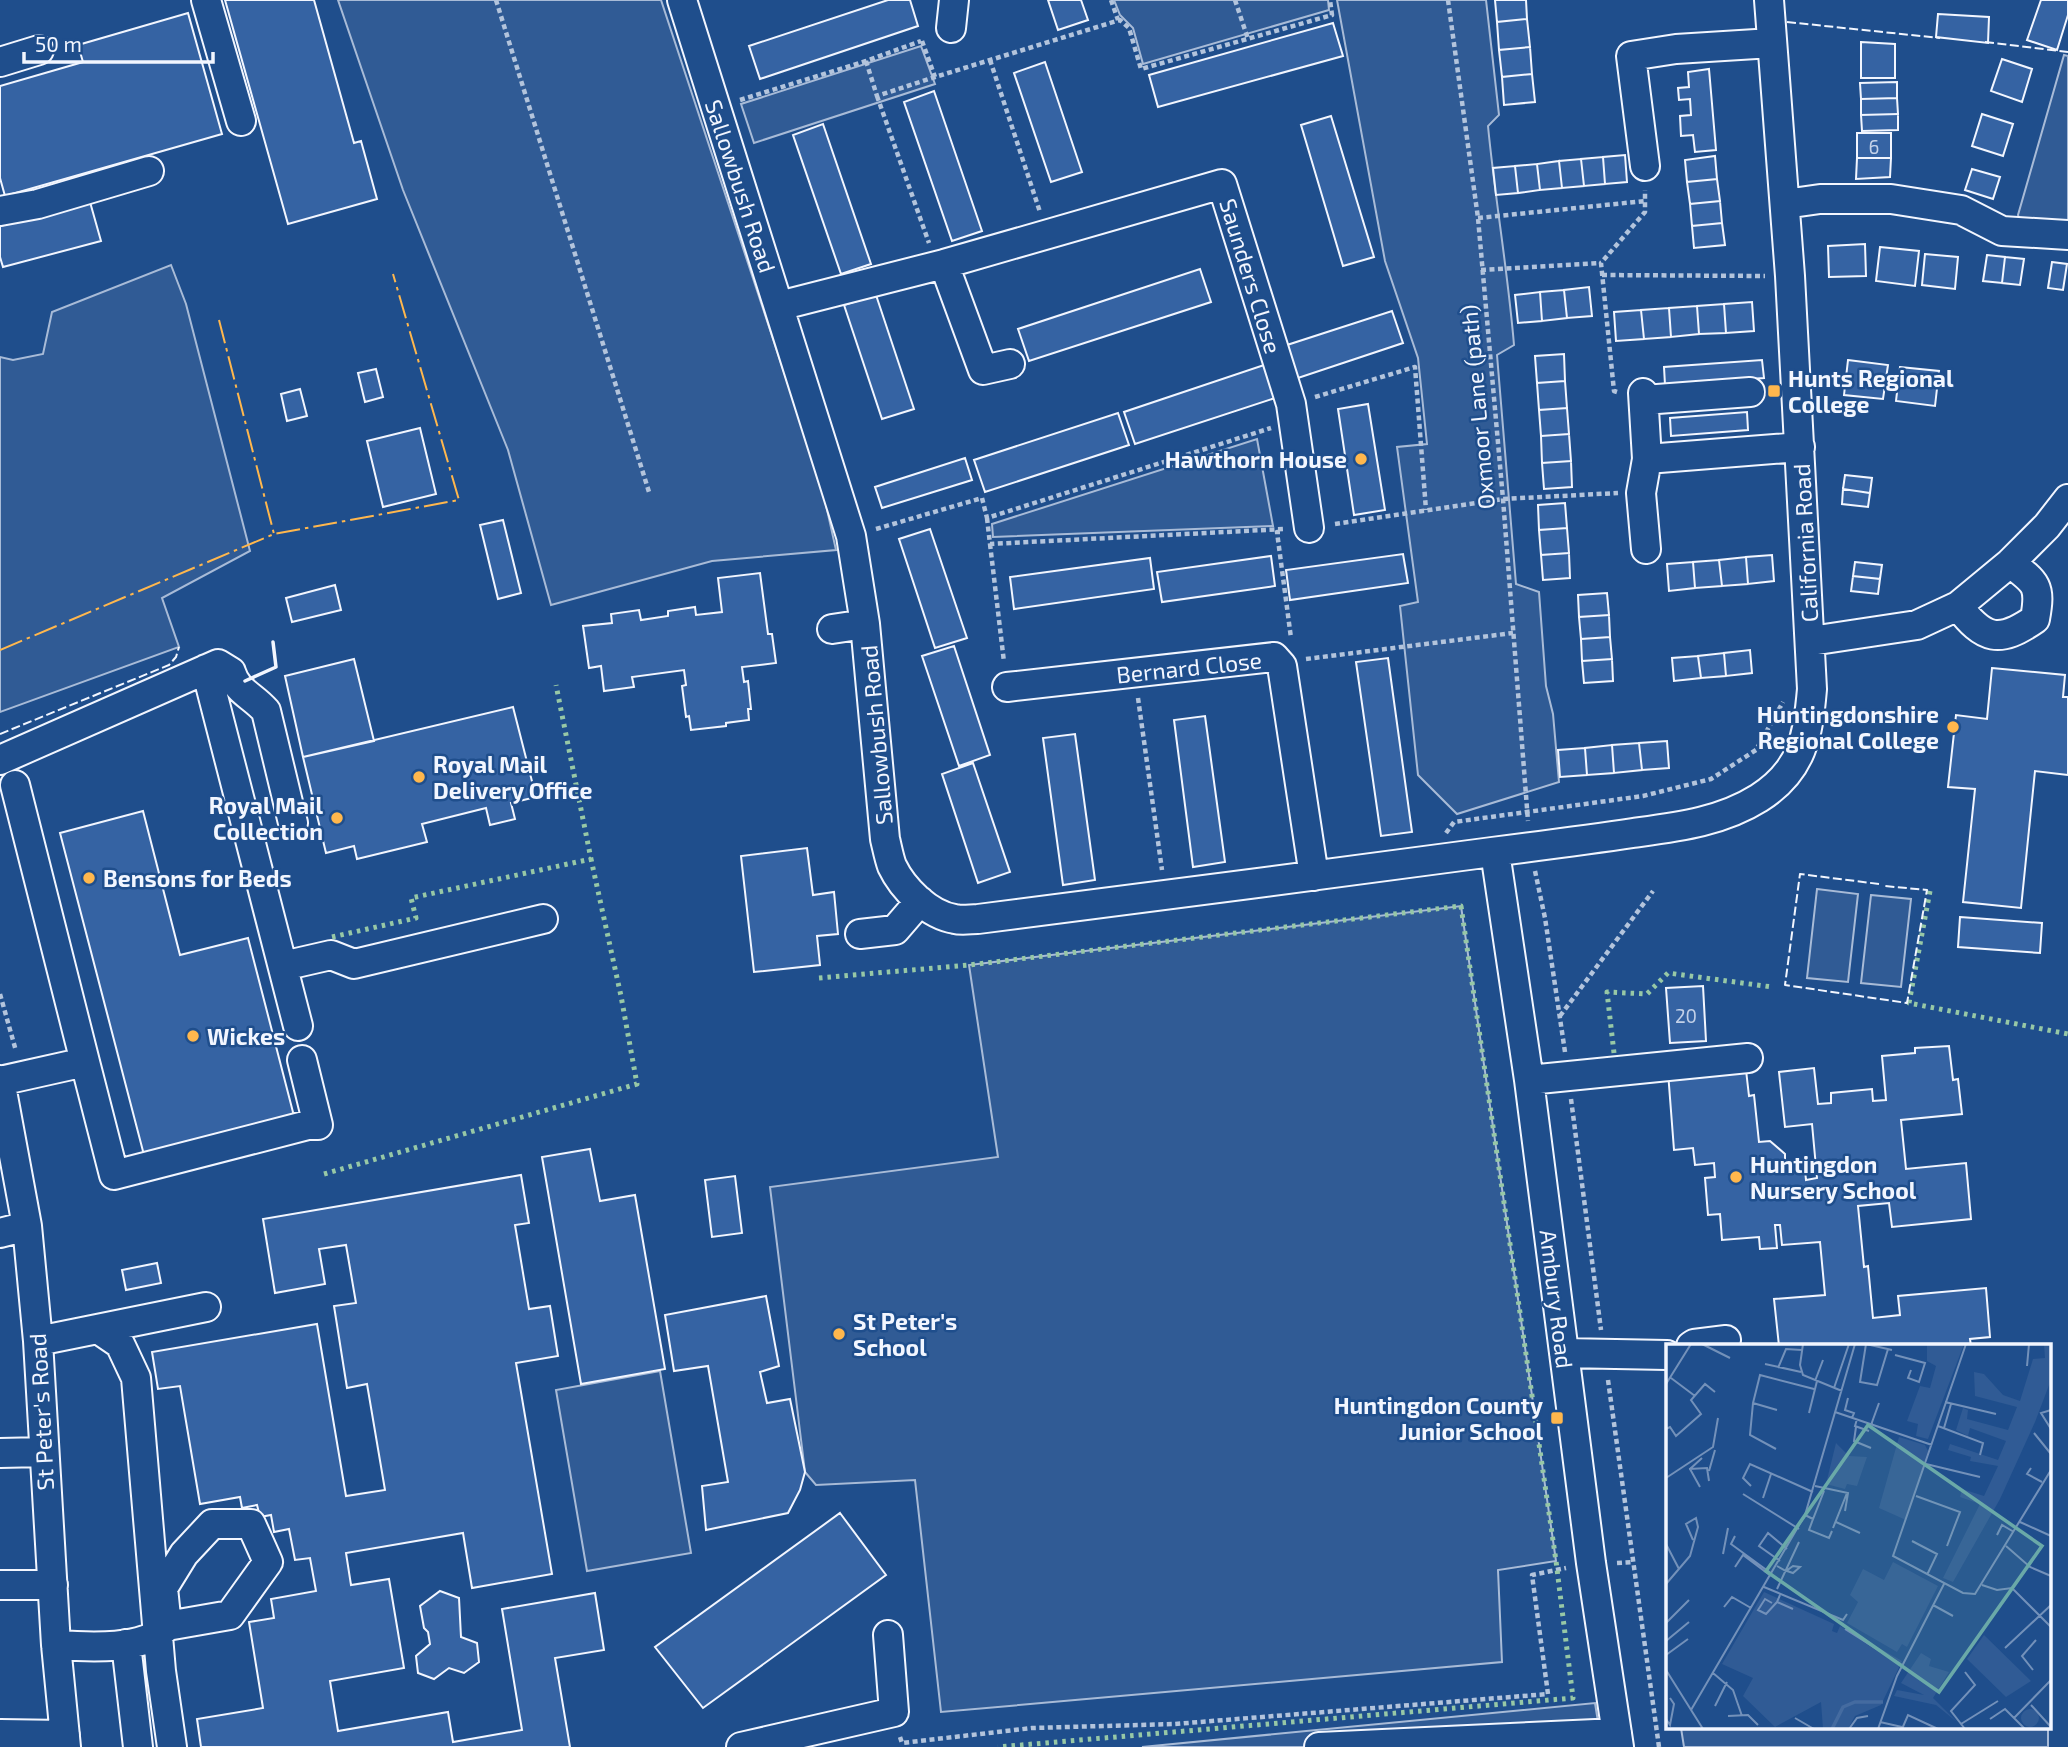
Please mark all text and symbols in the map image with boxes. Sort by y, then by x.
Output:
scale bar [24,21,214,65]
text: 50 m [35,31,82,56]
street label: Sallowbush Road [700,96,782,276]
house number: 6 [1869,135,1879,158]
street label: Saunders Close [1214,195,1288,357]
street label: Oxmoor Lane (path) [1454,303,1500,511]
place label: Hunts Regional College [1788,364,1954,418]
marker: Hunts Regional College [1766,383,1782,399]
place label: Hawthorn House [1165,445,1347,473]
marker: Hawthorn House [1353,451,1369,467]
street label: California Road [1787,463,1823,623]
street label: Sallowbush Road [854,644,898,826]
street label: Bernard Close [1115,645,1263,689]
place label: Huntingdonshire Regional College [1757,700,1939,754]
marker: Huntingdonshire Regional College [1945,719,1961,735]
place label: Royal Mail Delivery Office [433,750,592,804]
marker: Royal Mail Delivery Office [411,769,427,785]
place label: Royal Mail Collection [209,791,323,845]
marker: Royal Mail Collection [329,810,345,826]
place label: Bensons for Beds [103,864,292,892]
marker: Bensons for Beds [81,870,97,886]
house number: 20 [1675,1004,1697,1027]
place label: Wickes [207,1022,285,1050]
marker: Wickes [185,1028,201,1044]
place label: Huntingdon Nursery School [1750,1150,1917,1204]
marker: Huntingdon Nursery School [1728,1169,1744,1185]
street label: Ambury Road [1535,1228,1579,1370]
place label: St Peter's School [853,1307,957,1361]
marker: St Peter's School [831,1326,847,1342]
street label: St Peter's Road [23,1333,59,1491]
inset map [1666,1344,2050,1730]
place label: Huntingdon County Junior School [1334,1391,1543,1445]
marker: Huntingdon County Junior School [1549,1410,1565,1426]

